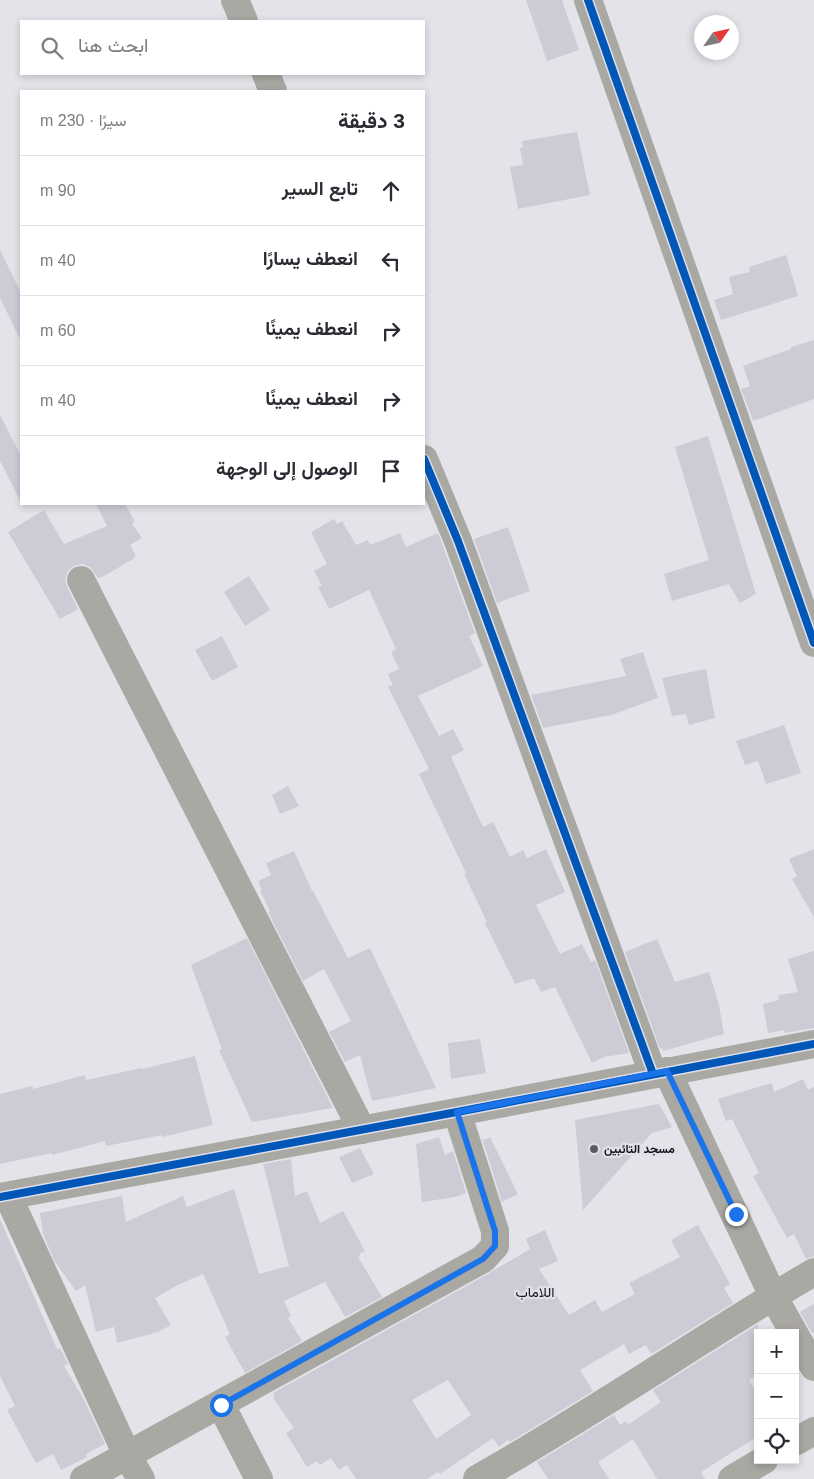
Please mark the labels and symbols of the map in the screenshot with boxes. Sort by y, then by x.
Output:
north arrow [694,15,739,60]
place label: مسجد التائبين [604,1142,675,1156]
marker: مسجد التائبين [588,1143,600,1155]
route end [725,1203,748,1226]
district label: اللاماب [515,1284,555,1301]
route start [210,1394,233,1417]

